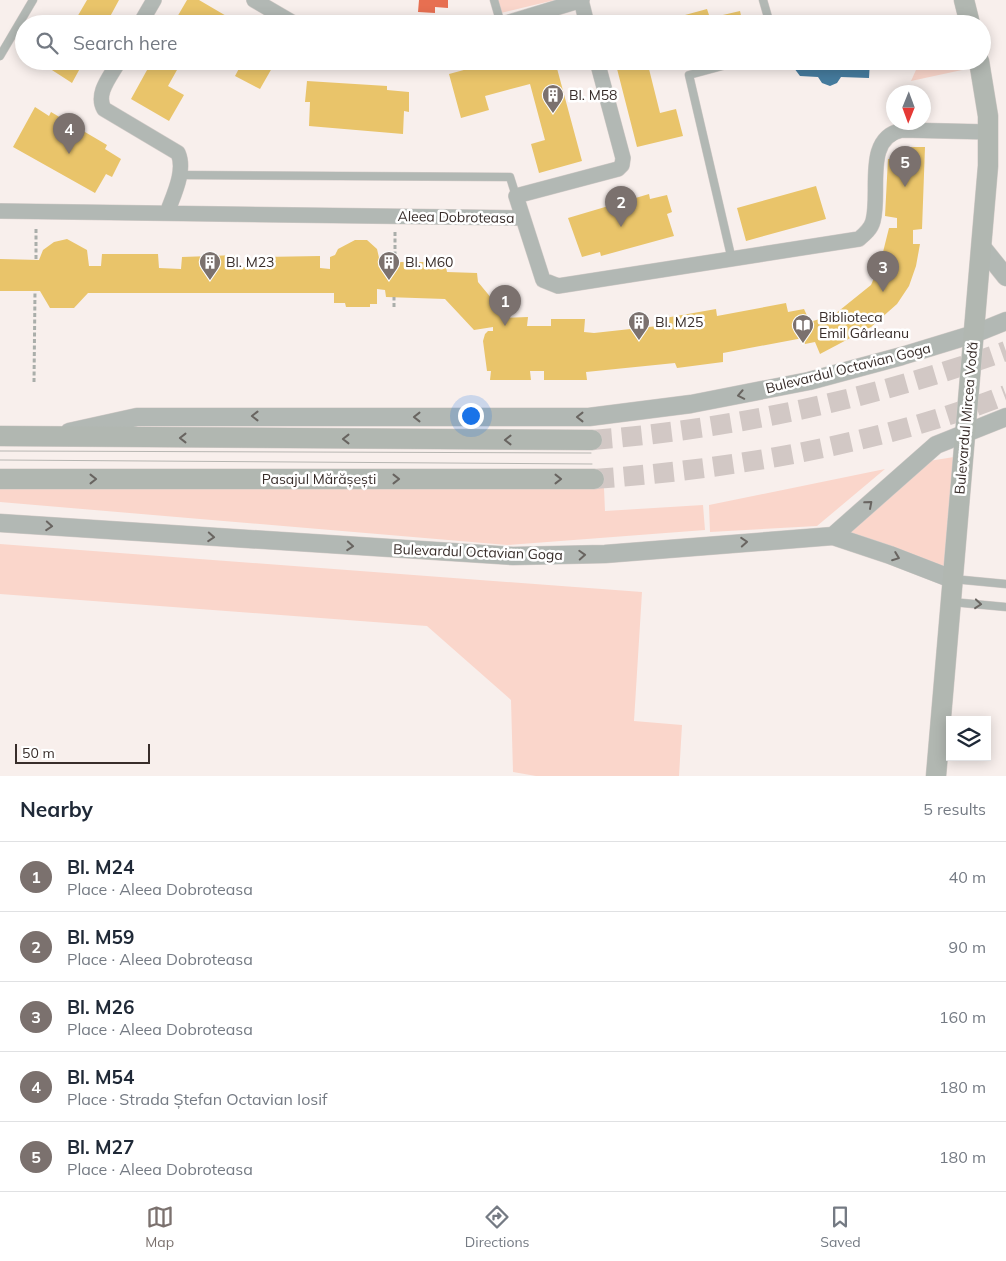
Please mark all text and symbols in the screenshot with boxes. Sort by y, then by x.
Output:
search box [15,15,991,70]
icon: search [33,29,61,57]
text: Search here [73,31,177,55]
building icon: Bl. M58 [541,83,565,114]
north arrow [886,85,931,130]
place label: Bl. M58 [569,86,618,104]
pin: 4 [53,113,85,154]
pin: 5 [889,146,921,187]
pin: 2 [605,186,637,227]
street label: Aleea Dobroteasa [397,207,515,227]
building icon: Bl. M23 [198,250,222,281]
building icon: Bl. M60 [377,250,401,281]
pin: 3 [867,251,899,292]
place label: Bl. M23 [226,253,275,271]
place label: Bl. M60 [405,253,454,271]
pin: 1 [489,285,521,326]
place label: Biblioteca Emil Gârleanu [819,308,909,342]
building icon: Bl. M25 [627,310,651,341]
place label: Bl. M25 [655,313,704,331]
library icon: Biblioteca Emil Gârleanu [791,313,815,344]
street label: Bulevardul Octavian Goga [763,339,933,397]
street label: Bulevardul Mircea Vodă [950,341,982,495]
one-way arrow [736,389,745,399]
your location [458,403,484,429]
one-way arrow [251,411,258,421]
one-way arrow [413,411,421,422]
one-way arrow [576,412,584,422]
one-way arrow [179,433,186,443]
one-way arrow [341,434,349,444]
one-way arrow [504,435,512,445]
street label: Pasajul Mărășești [262,470,376,488]
one-way arrow [90,474,97,484]
one-way arrow [392,474,400,484]
one-way arrow [554,474,562,484]
one-way arrow [864,501,873,510]
one-way arrow [45,521,53,532]
one-way arrow [207,531,215,542]
one-way arrow [740,537,748,548]
street label: Bulevardul Octavian Goga [393,540,563,564]
one-way arrow [346,541,354,552]
one-way arrow [578,550,586,561]
one-way arrow [891,551,900,561]
one-way arrow [974,599,982,610]
map controls [946,716,991,761]
button: layers [946,716,991,761]
scale bar [15,741,150,764]
text: 50 m [22,744,55,762]
text: Nearby [20,796,93,822]
text: 5 results [923,799,986,819]
text: Bl. M24 [67,855,134,879]
text: 1 [31,867,41,887]
text: 40 m [949,867,986,887]
text: Place · Aleea Dobroteasa [67,879,253,899]
text: Bl. M59 [67,925,134,949]
text: 2 [31,937,41,957]
text: 90 m [949,937,986,957]
text: Place · Aleea Dobroteasa [67,949,253,969]
text: Bl. M26 [67,995,134,1019]
text: 3 [31,1007,41,1027]
text: 160 m [939,1007,986,1027]
text: Place · Aleea Dobroteasa [67,1019,253,1039]
text: Bl. M54 [67,1065,134,1089]
text: 4 [31,1077,41,1097]
text: 180 m [939,1077,986,1097]
text: Place · Strada Ștefan Octavian Iosif [67,1089,328,1109]
text: Bl. M27 [67,1135,134,1159]
text: 5 [31,1147,41,1167]
text: 180 m [939,1147,986,1167]
text: Place · Aleea Dobroteasa [67,1159,253,1179]
tab: Map [145,1203,174,1251]
tab: Directions [465,1203,530,1251]
tab: Saved [820,1203,861,1251]

